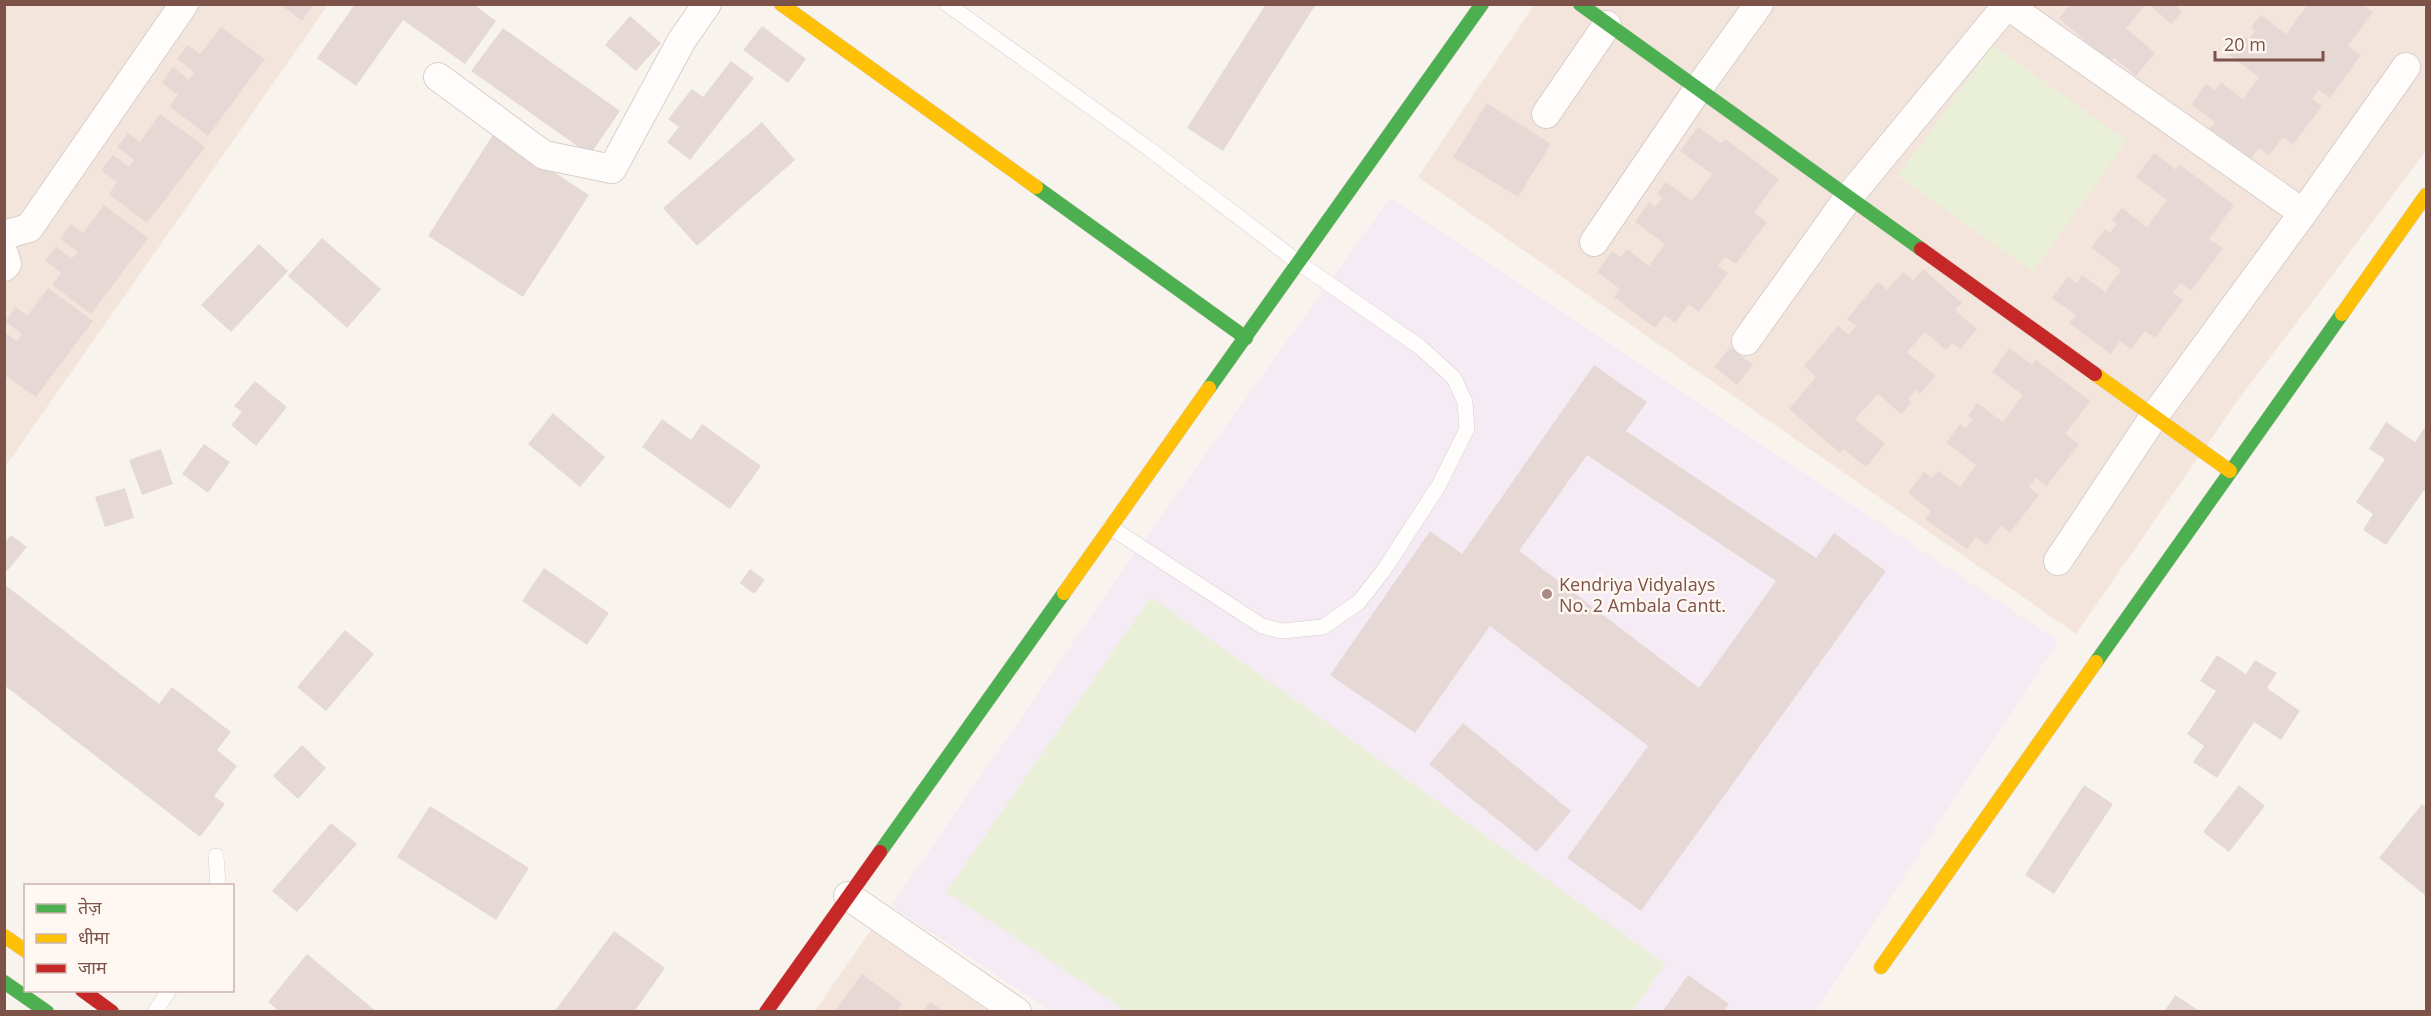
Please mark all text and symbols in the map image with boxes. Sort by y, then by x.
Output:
scale bar [2215,24,2323,62]
text: 20 m [2224,32,2266,56]
place label: Kendriya Vidyalays No. 2 Ambala Cantt. [1559,572,1726,617]
marker: Kendriya Vidyalays No. 2 Ambala Cantt. [1540,587,1554,601]
legend [24,884,234,992]
text: तेज़ [78,895,102,919]
text: धीमा [78,925,109,949]
text: जाम [78,955,108,979]

